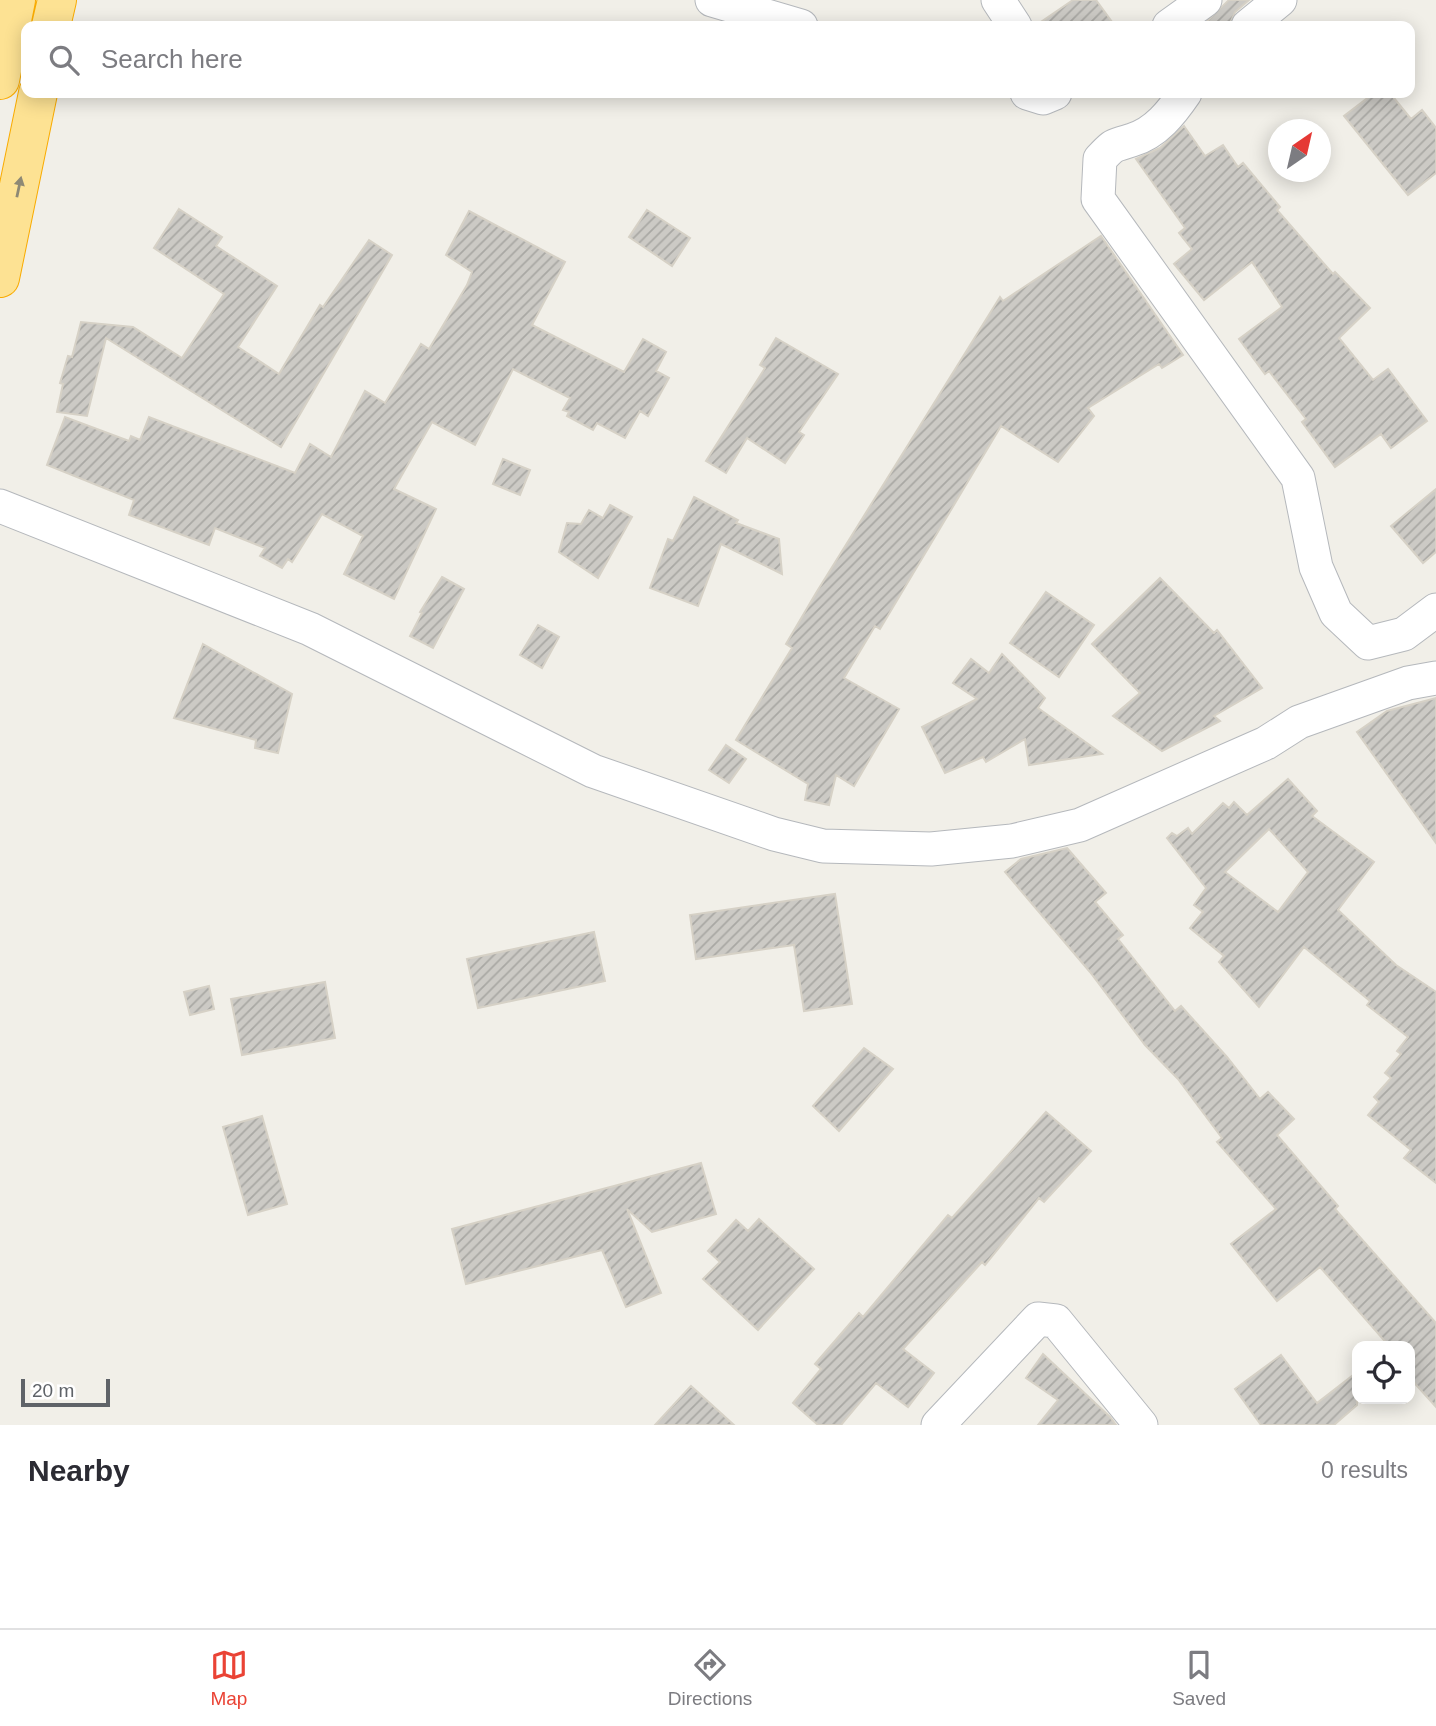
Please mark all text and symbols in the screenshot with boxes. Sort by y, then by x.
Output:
search box [21,21,1415,98]
icon: search [45,41,83,79]
text: Search here [101,44,243,74]
north arrow [1268,119,1331,182]
one-way arrow [13,176,24,198]
map controls [1352,1341,1415,1404]
button: locate [1352,1341,1415,1404]
scale bar [21,1376,110,1408]
text: 20 m [32,1380,74,1401]
text: Nearby [28,1454,130,1487]
text: 0 results [1321,1457,1408,1483]
tab: Map [210,1646,248,1710]
tab: Directions [668,1646,752,1710]
tab: Saved [1172,1646,1226,1710]

